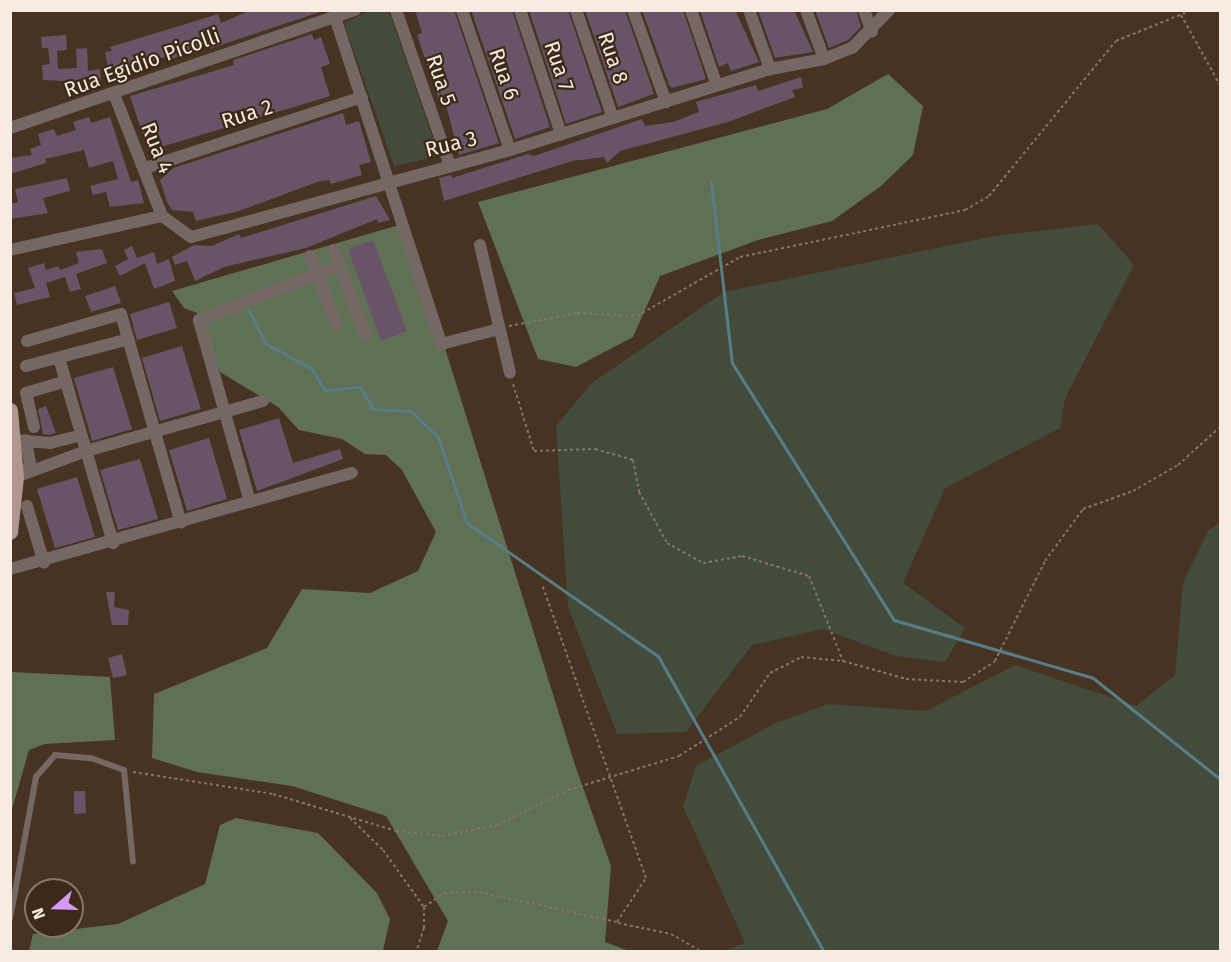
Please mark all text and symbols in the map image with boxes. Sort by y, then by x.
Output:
street label: Rua Egidio Picolli [61,23,223,103]
street label: Rua 8 [592,29,634,87]
street label: Rua 7 [539,38,579,94]
street label: Rua 6 [483,45,525,103]
street label: Rua 5 [421,51,461,109]
street label: Rua 2 [218,94,276,134]
street label: Rua 4 [135,119,179,177]
street label: Rua 3 [423,125,479,163]
north arrow [24,878,84,938]
text: N [28,905,49,922]

